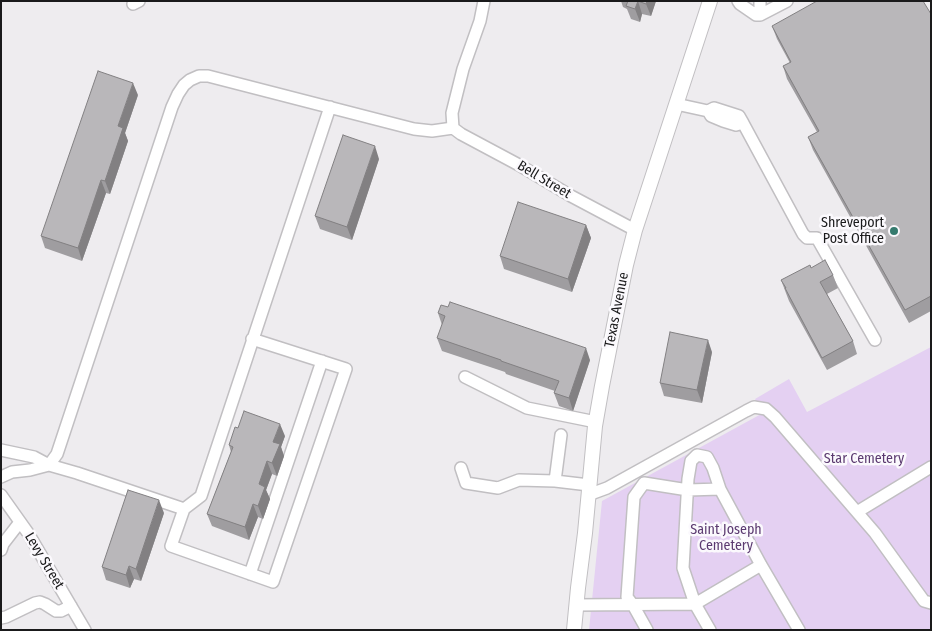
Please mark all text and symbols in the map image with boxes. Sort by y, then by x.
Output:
street label: Bell Street [514,157,574,203]
place label: Shreveport Post Office [821,215,884,248]
marker: Shreveport Post Office [888,225,900,237]
street label: Texas Avenue [601,271,633,349]
park label: Star Cemetery [824,451,904,467]
park label: Saint Joseph Cemetery [690,522,762,554]
street label: Levy Street [21,530,67,592]

